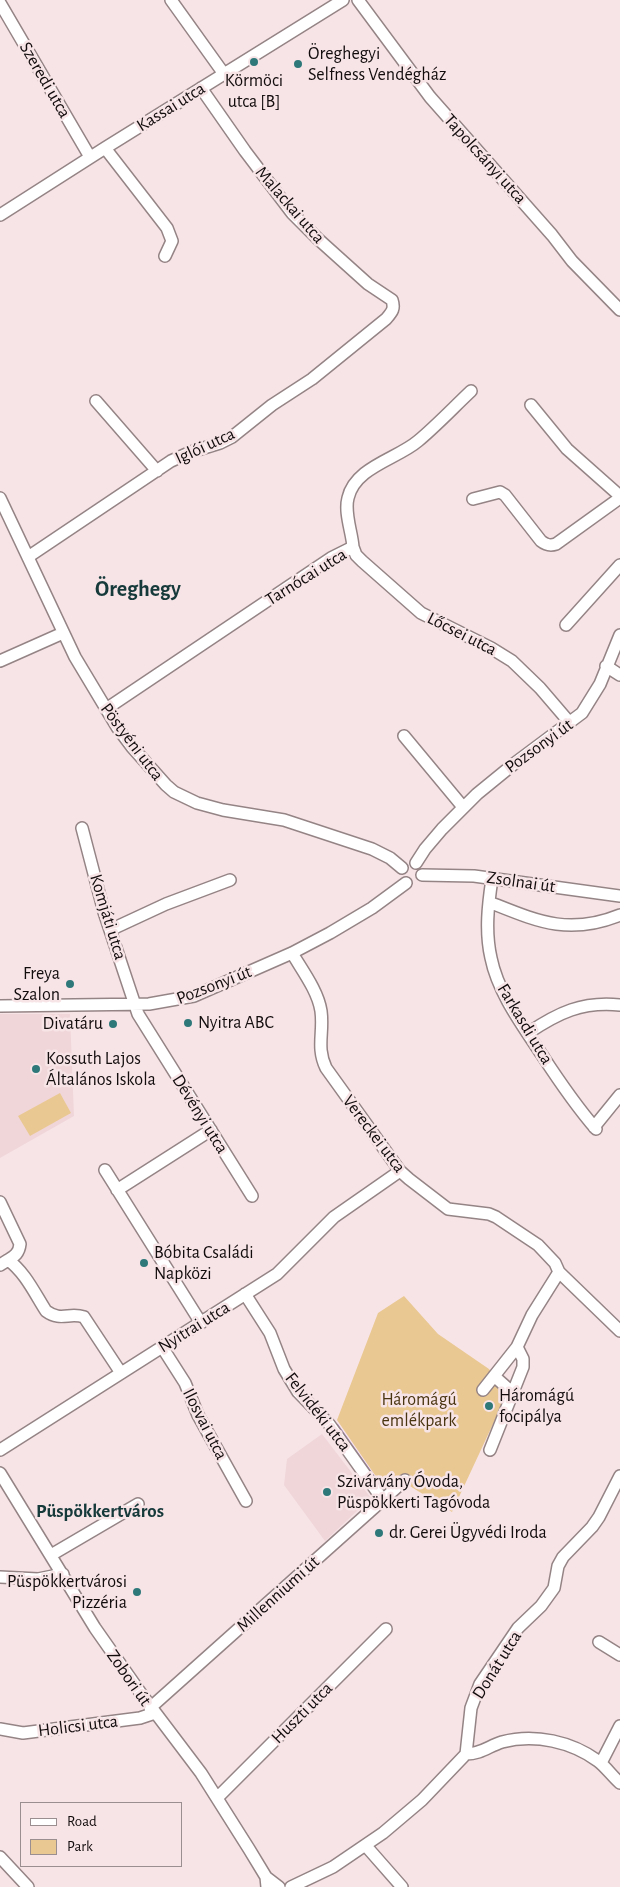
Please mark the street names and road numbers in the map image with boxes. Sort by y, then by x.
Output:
street label: Szeredi utca [15,38,75,122]
street label: Kassai utca [133,78,209,136]
street label: Tapolcsányi utca [439,109,531,209]
street label: Malackai utca [251,162,329,248]
street label: Iglói utca [172,423,238,469]
street label: Tarnócai utca [261,544,351,610]
street label: Lőcsei utca [424,607,500,661]
street label: Pöstyéni utca [96,699,168,785]
street label: Pozsonyi út [501,714,577,778]
street label: Zsolnai út [485,866,557,898]
street label: Komjáti utca [85,872,131,962]
street label: Pozsonyi út [173,961,255,1009]
street label: Farkasdi utca [492,980,558,1068]
street label: Dévényi utca [167,1070,233,1158]
street label: Vereckei utca [338,1091,410,1177]
street label: Nyitrai utca [154,1297,234,1357]
street label: Felvidéki utca [280,1368,356,1456]
street label: Ilosvai utca [178,1385,232,1463]
street label: Millenniumi út [232,1551,324,1637]
street label: Donát utca [468,1627,526,1703]
street label: Zobori út [102,1646,156,1710]
street label: Huszti utca [267,1678,337,1748]
street label: Holicsi utca [37,1710,119,1742]

